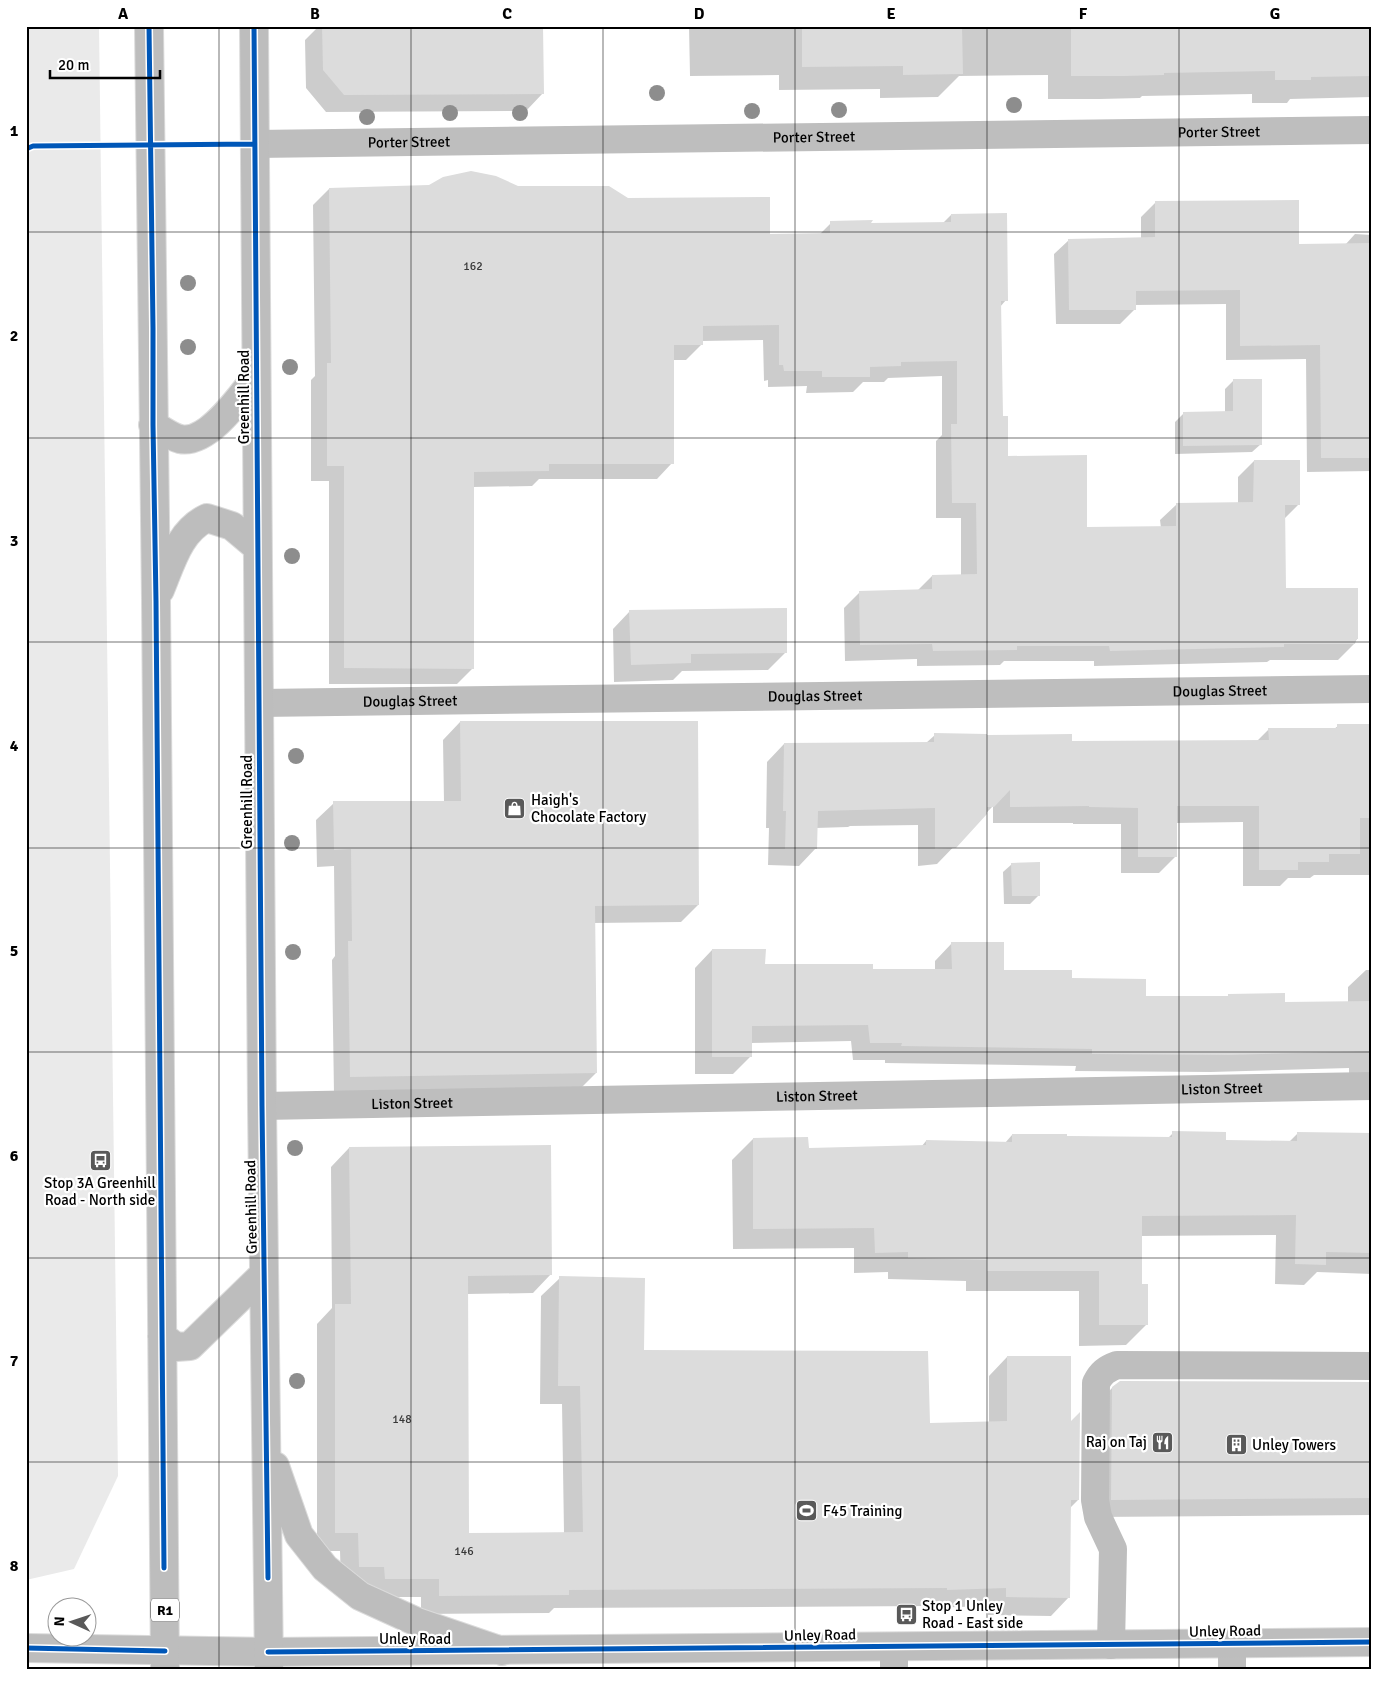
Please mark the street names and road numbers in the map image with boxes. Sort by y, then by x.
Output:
street label: Porter Street [1178,122,1260,141]
street label: Porter Street [773,127,855,147]
street label: Porter Street [368,133,450,152]
street label: Greenhill Road [235,350,253,444]
street label: Douglas Street [1172,681,1267,701]
street label: Douglas Street [767,686,862,706]
street label: Douglas Street [363,692,457,711]
street label: Greenhill Road [238,755,256,849]
street label: Liston Street [1181,1079,1263,1098]
street label: Liston Street [776,1086,858,1106]
street label: Liston Street [371,1094,453,1113]
street label: Greenhill Road [241,1160,261,1254]
road number: R1 [151,1598,179,1622]
street label: Unley Road [1189,1621,1261,1641]
street label: Unley Road [784,1625,856,1645]
street label: Unley Road [379,1630,451,1648]

